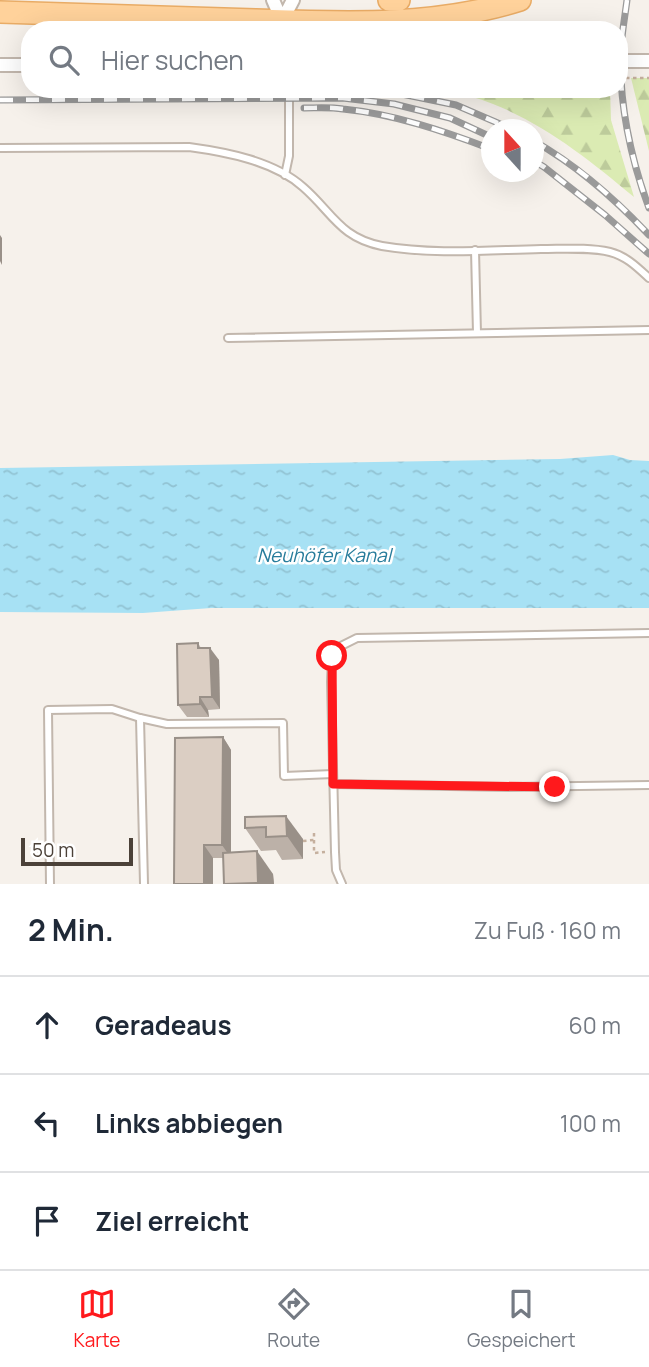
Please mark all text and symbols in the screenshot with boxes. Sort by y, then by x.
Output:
search box [21,21,628,98]
icon: search [45,41,83,79]
text: Hier suchen [101,42,244,78]
north arrow [481,119,544,182]
water label: Neuhöfer Kanal [257,542,394,568]
route start [316,640,347,671]
route end [539,771,570,802]
scale bar [21,835,133,867]
text: 50 m [32,837,74,863]
text: 2 Min. [28,909,114,950]
text: Zu Fuß · 160 m [474,914,621,946]
icon: ahead [28,1006,66,1044]
text: Geradeaus [95,1007,231,1043]
text: 60 m [569,1009,621,1041]
icon: left [28,1104,66,1142]
text: Links abbiegen [95,1105,283,1141]
text: 100 m [560,1107,621,1139]
icon: arrive [28,1202,66,1240]
text: Ziel erreicht [95,1203,249,1239]
tab: Karte [73,1285,120,1353]
tab: Route [267,1285,320,1353]
tab: Gespeichert [467,1285,576,1353]

